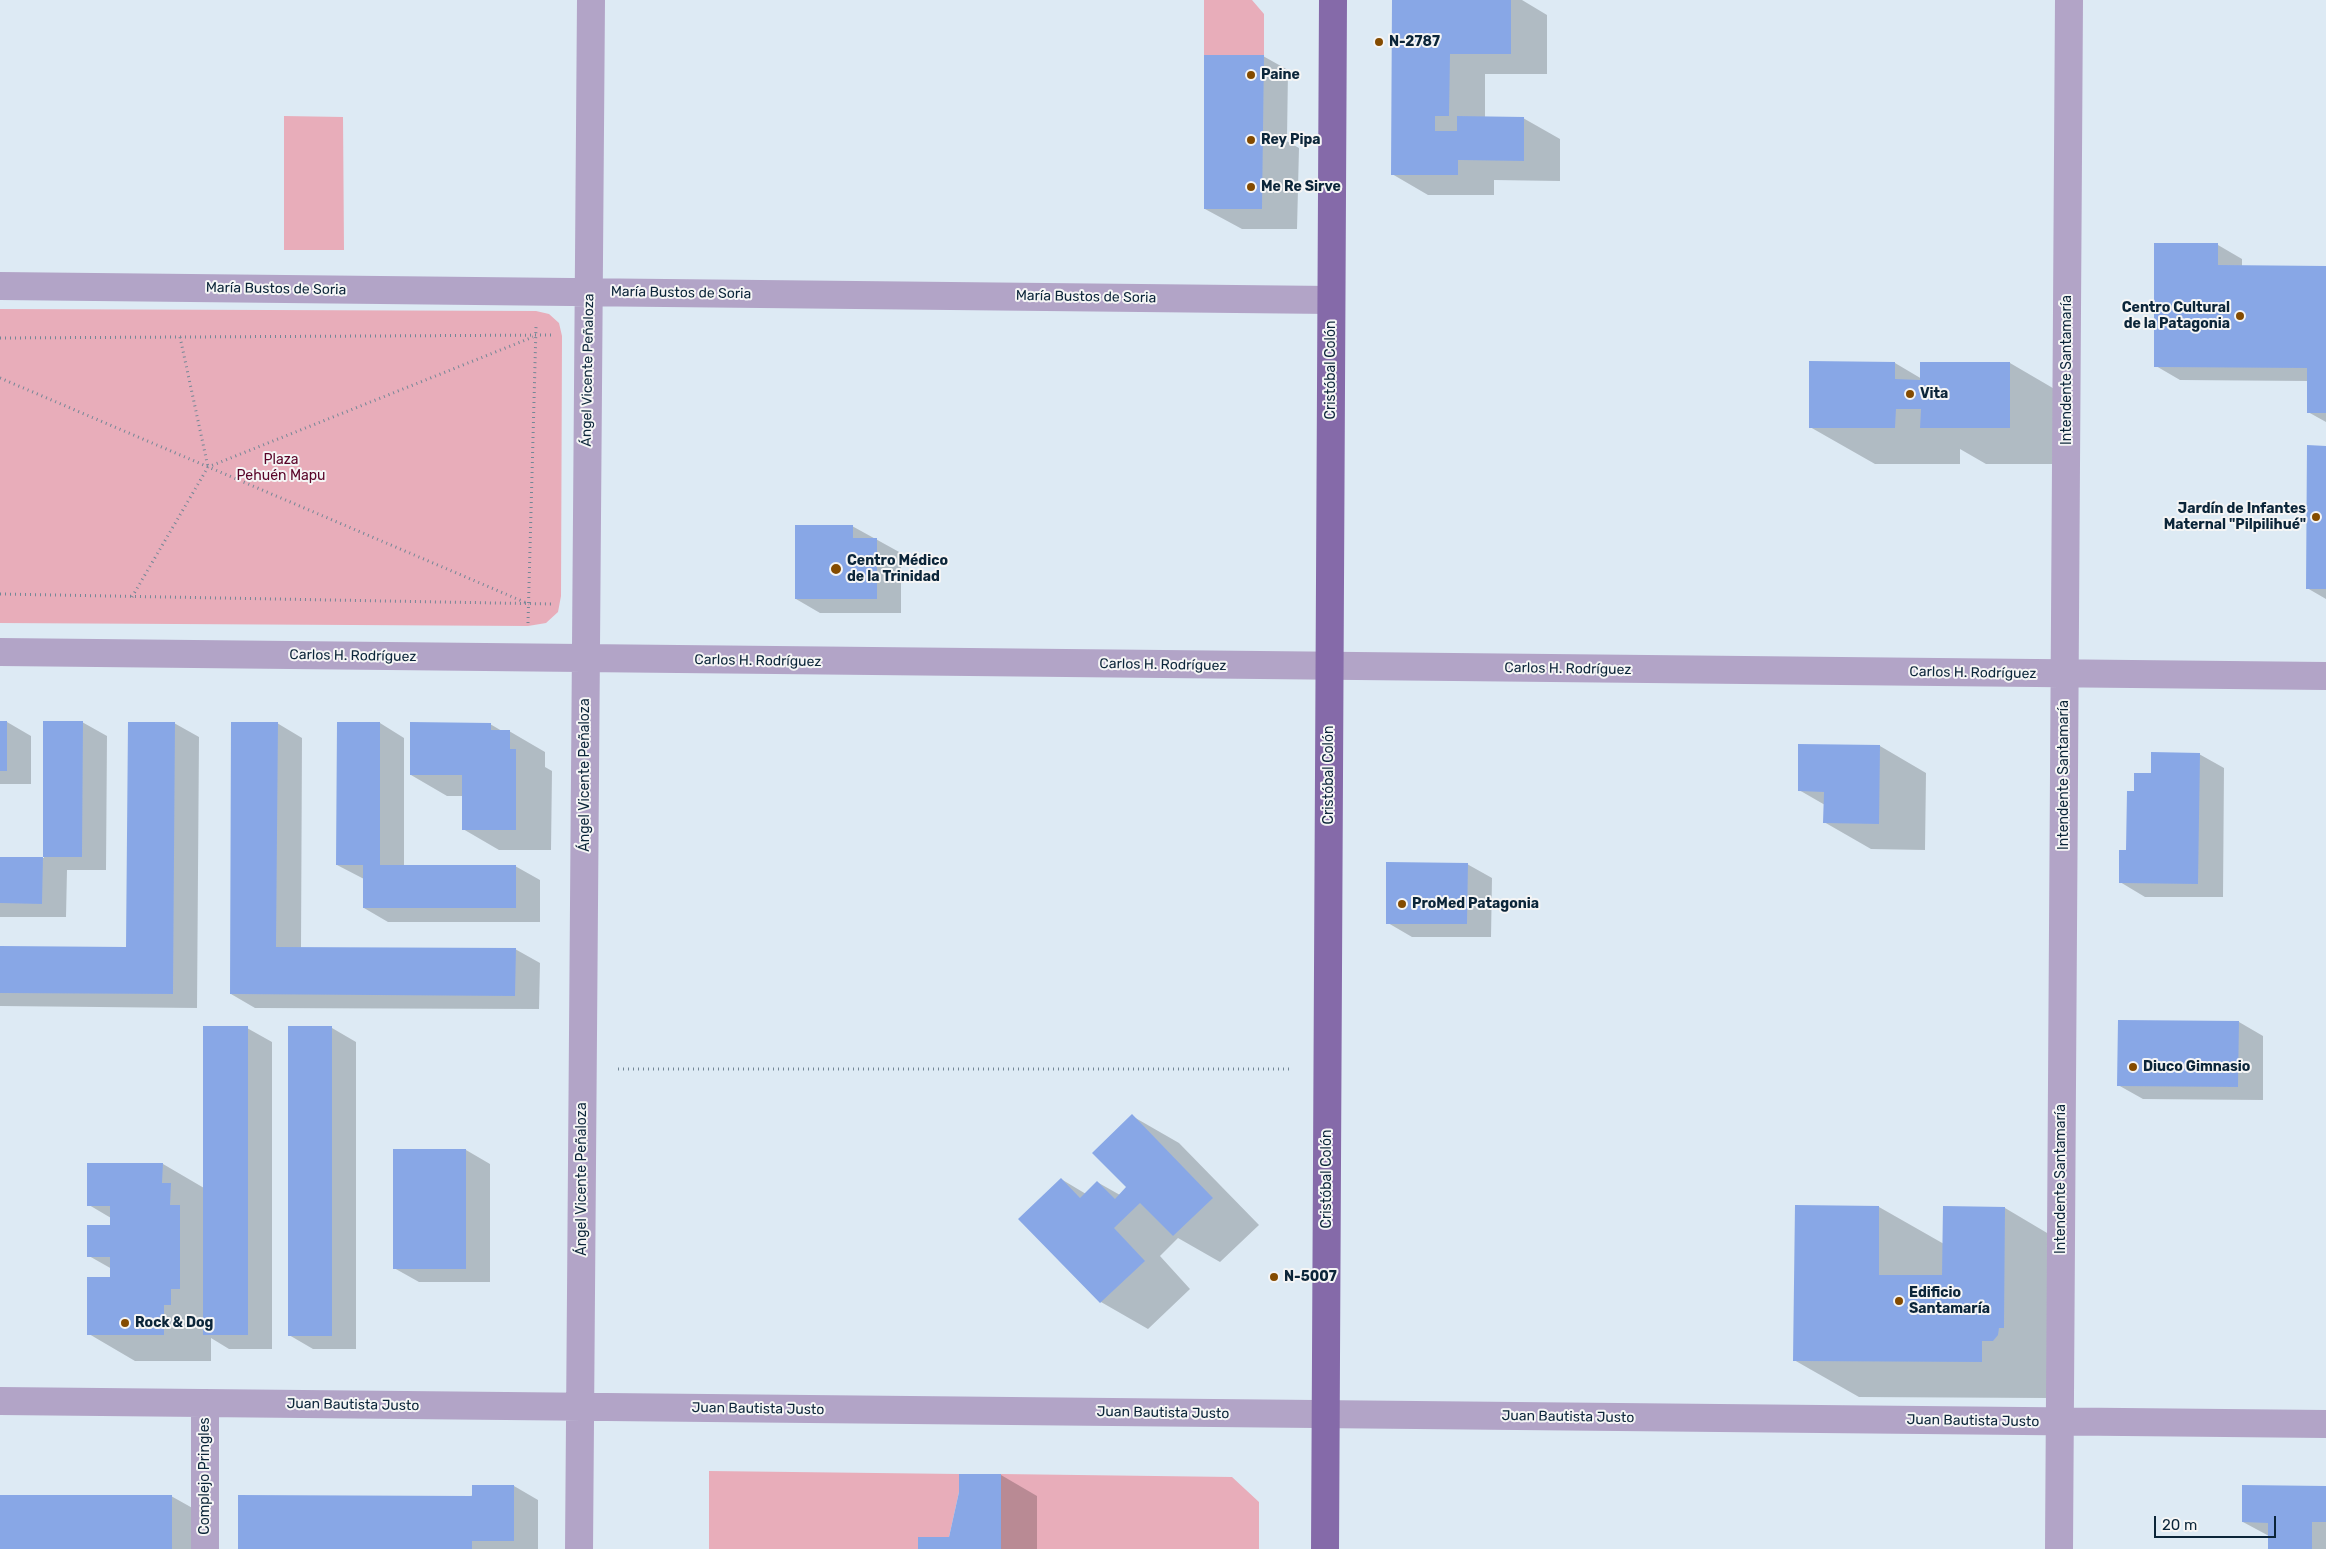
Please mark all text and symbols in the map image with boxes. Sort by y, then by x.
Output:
place label: N-2787 [1389,34,1440,50]
marker: N-2787 [1373,36,1385,48]
place label: Paine [1261,67,1300,83]
marker: Paine [1245,69,1257,81]
place label: Rey Pipa [1261,132,1320,148]
marker: Rey Pipa [1245,134,1257,146]
place label: Me Re Sirve [1261,179,1341,195]
marker: Me Re Sirve [1245,181,1257,193]
street label: María Bustos de Soria [206,279,346,299]
street label: María Bustos de Soria [611,283,751,303]
street label: María Bustos de Soria [1016,287,1156,307]
street label: Ángel Vicente Peñaloza [578,293,598,447]
street label: Intendente Santamaría [2059,295,2075,445]
place label: Centro Cultural de la Patagonia [2122,300,2230,332]
marker: Centro Cultural de la Patagonia [2234,310,2246,322]
street label: Cristóbal Colón [1323,321,1339,419]
place label: Vita [1920,386,1948,402]
marker: Vita [1904,388,1916,400]
park label: Plaza Pehuén Mapu [236,452,326,484]
place label: Jardín de Infantes Maternal "Pilpilihué" [2164,501,2306,534]
marker: Jardín de Infantes Maternal "Pilpilihué" [2310,511,2322,523]
place label: Centro Médico de la Trinidad [847,553,948,586]
marker: Centro Médico de la Trinidad [829,562,843,576]
street label: Carlos H. Rodríguez [289,646,417,666]
street label: Carlos H. Rodríguez [694,651,822,671]
street label: Carlos H. Rodríguez [1099,655,1227,675]
street label: Carlos H. Rodríguez [1504,659,1632,679]
street label: Carlos H. Rodríguez [1909,663,2037,683]
street label: Ángel Vicente Peñaloza [577,698,593,852]
street label: Intendente Santamaría [2056,700,2072,850]
street label: Cristóbal Colón [1321,726,1337,824]
place label: ProMed Patagonia [1412,896,1539,912]
marker: ProMed Patagonia [1396,898,1408,910]
place label: Diuco Gimnasio [2143,1059,2250,1075]
marker: Diuco Gimnasio [2127,1061,2139,1073]
street label: Ángel Vicente Peñaloza [574,1102,590,1256]
street label: Intendente Santamaría [2053,1104,2069,1254]
street label: Cristóbal Colón [1319,1130,1335,1228]
place label: N-5007 [1284,1269,1337,1285]
marker: N-5007 [1268,1271,1280,1283]
place label: Edificio Santamaría [1909,1285,1990,1318]
marker: Edificio Santamaría [1893,1295,1905,1307]
place label: Rock & Dog [135,1315,213,1331]
marker: Rock & Dog [119,1317,131,1329]
street label: Juan Bautista Justo [286,1395,420,1415]
street label: Juan Bautista Justo [691,1399,825,1419]
street label: Juan Bautista Justo [1096,1403,1230,1423]
street label: Juan Bautista Justo [1501,1407,1635,1427]
street label: Juan Bautista Justo [1906,1411,2040,1431]
street label: Complejo Pringles [197,1417,213,1535]
scale bar [2156,1506,2278,1538]
text: 20 m [2162,1516,2197,1534]

